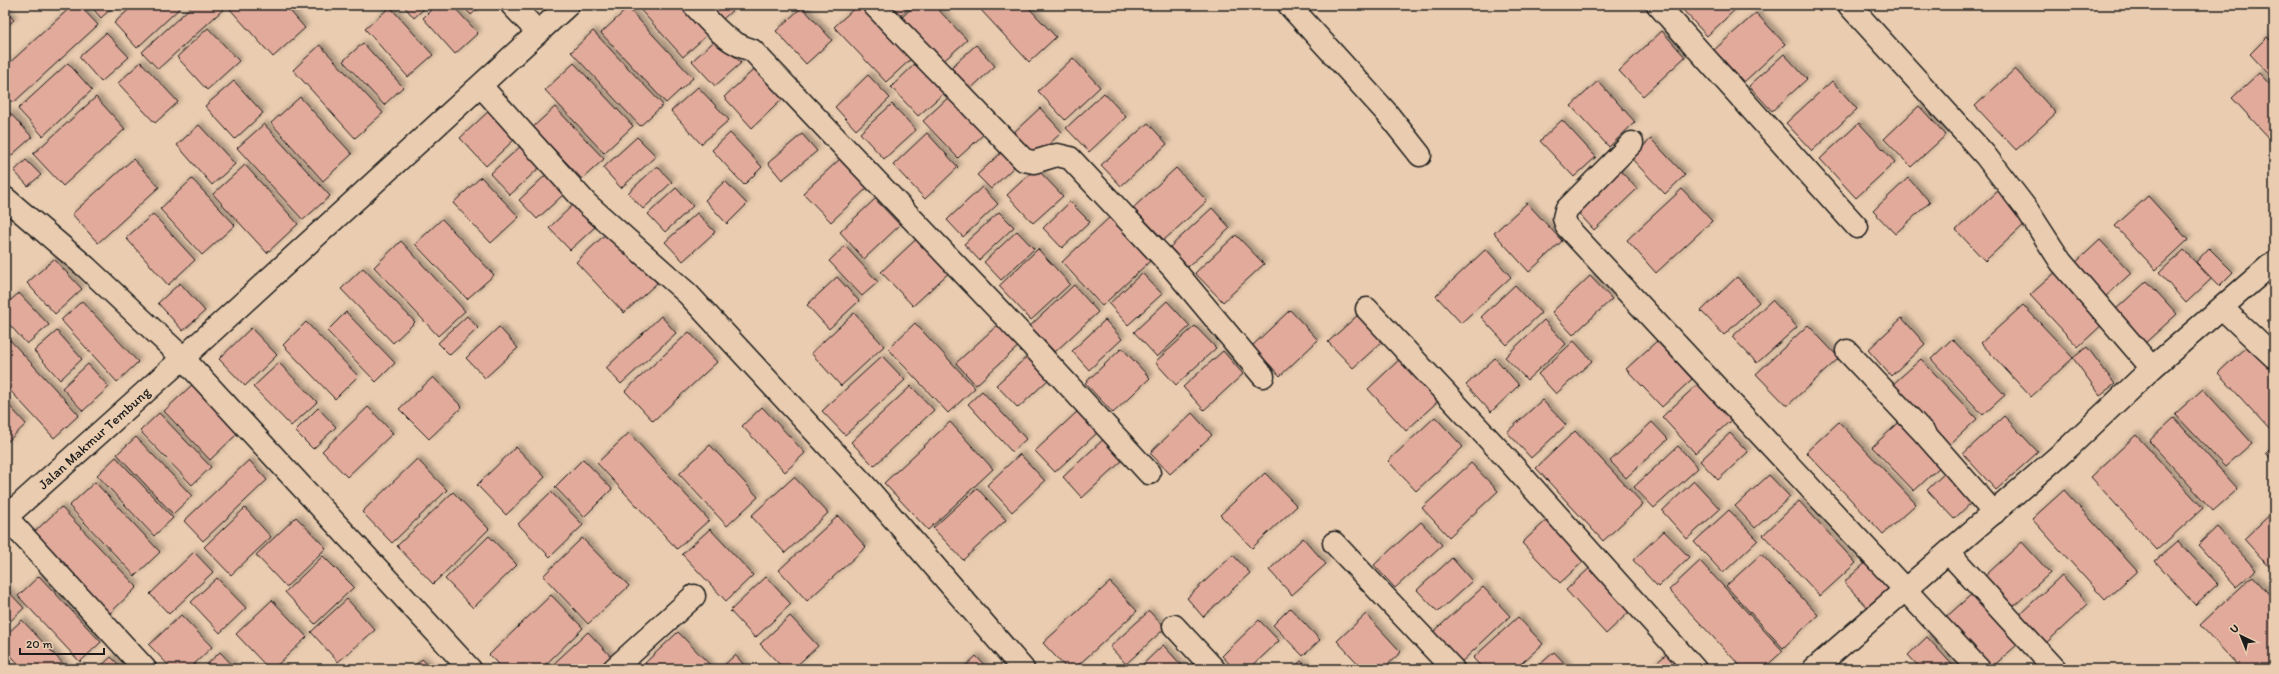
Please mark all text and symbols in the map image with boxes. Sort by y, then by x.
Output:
street label: Jalan Makmur Tembung [35,383,155,493]
north arrow [2221,616,2261,656]
text: U [2227,622,2242,636]
scale bar [20,630,104,656]
text: 20 m [26,637,53,651]

